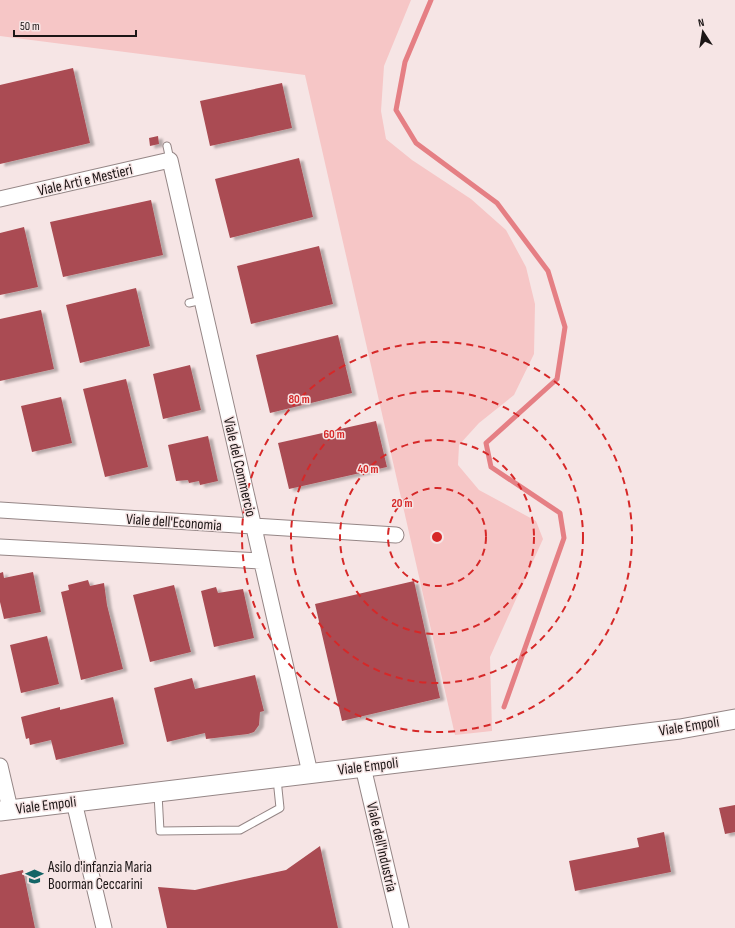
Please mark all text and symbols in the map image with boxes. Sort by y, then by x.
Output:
scale bar [14,12,136,38]
north arrow [683,12,723,52]
text: N [697,16,705,30]
text: 50 m [20,19,40,34]
street label: Viale Arti e Mestieri [36,160,135,201]
text: 80 m [288,392,310,407]
street label: Viale del Commercio [219,415,260,519]
text: 60 m [323,427,345,442]
text: 40 m [357,462,379,477]
text: 20 m [392,496,412,511]
street label: Viale dell'Economia [125,510,223,535]
centre of rings [430,530,444,544]
street label: Viale Empoli [658,712,721,741]
street label: Viale Empoli [337,753,400,780]
street label: Viale Empoli [15,792,78,819]
street label: Viale dell'Industria [362,800,401,894]
place label: Asilo d'infanzia Maria Boorman Ceccarini [47,858,152,894]
school or university icon: Asilo d'infanzia Maria Boorman Ceccarini [25,866,45,886]

